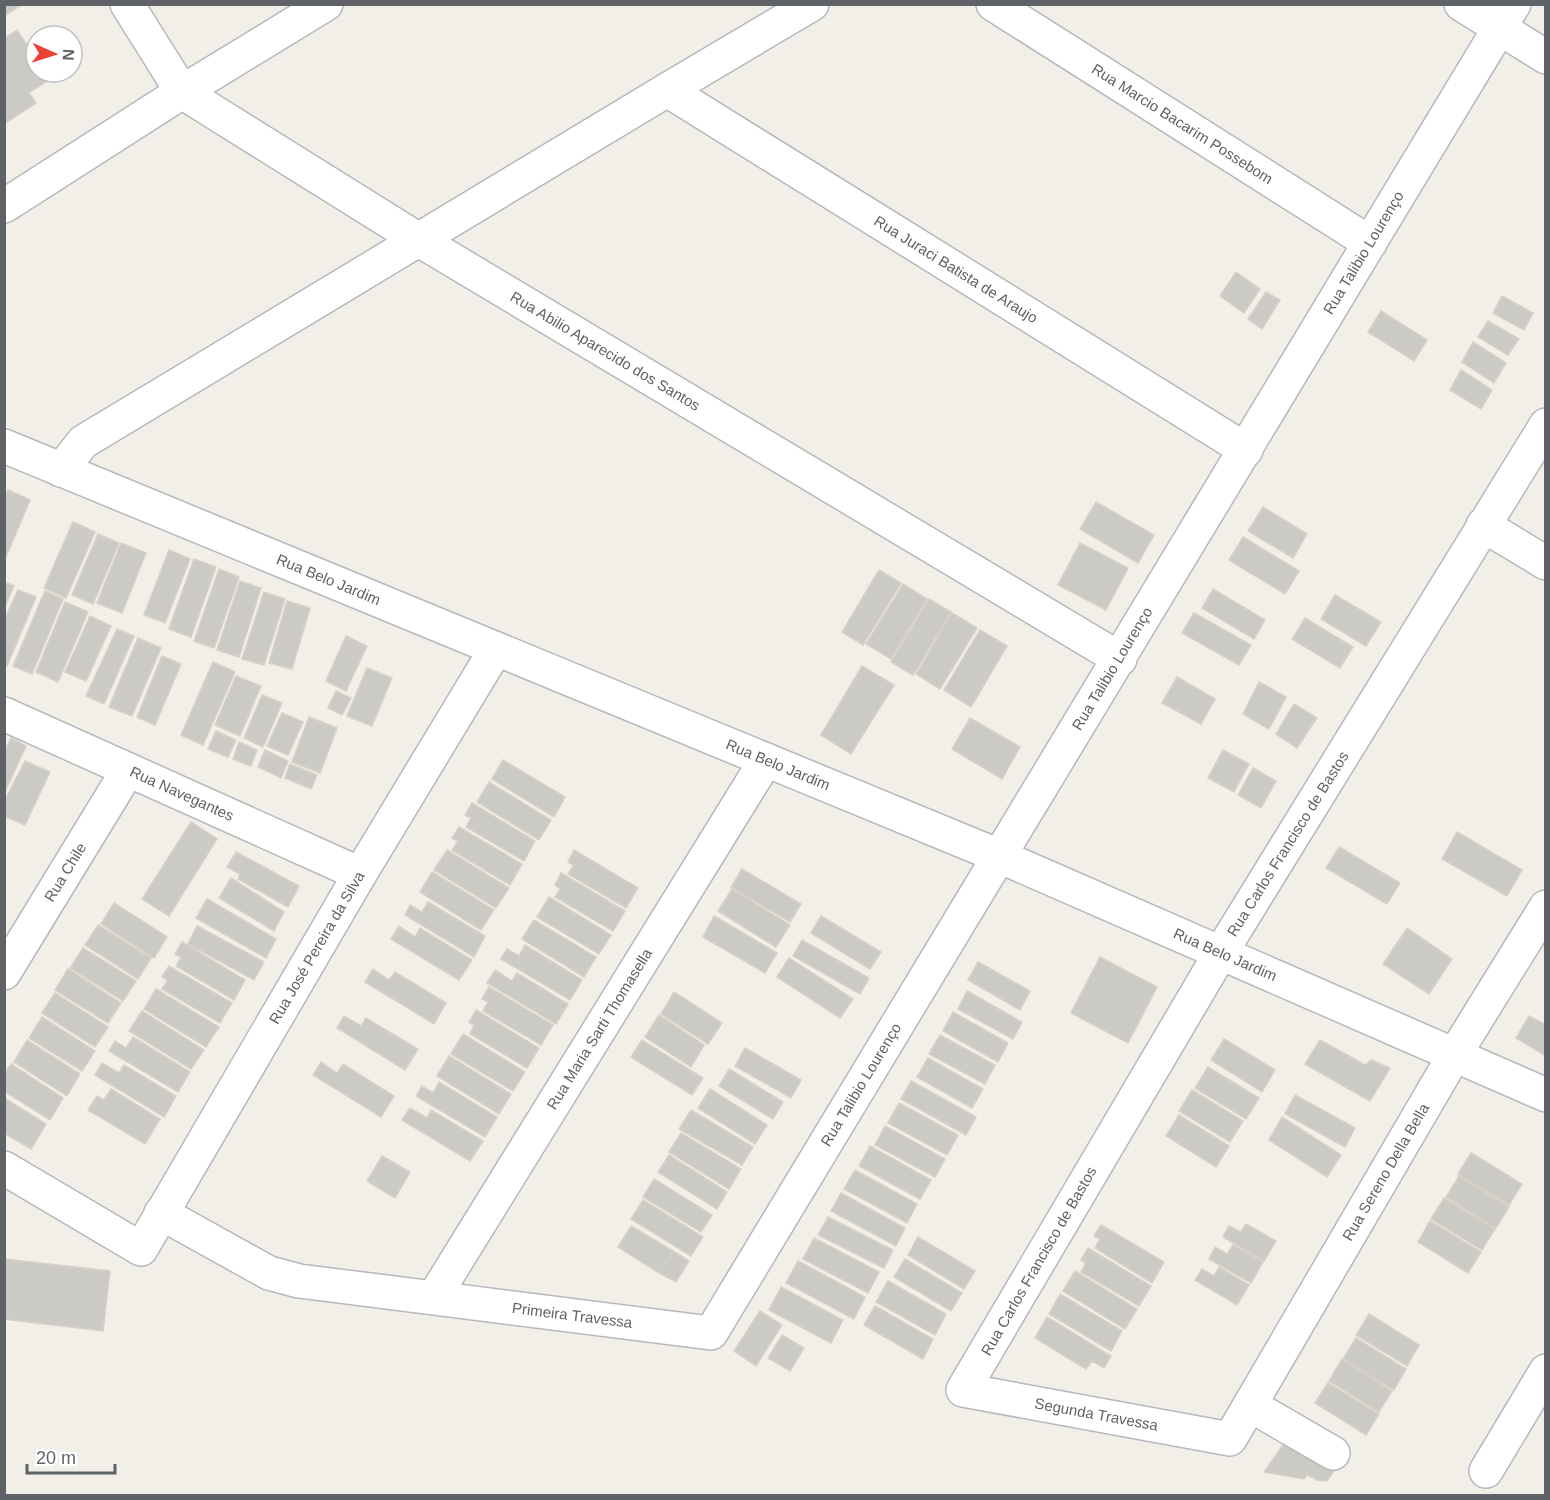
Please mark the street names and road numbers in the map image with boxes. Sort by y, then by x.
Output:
street label: Rua Marcio Bacarim Possebom [1089,60,1276,187]
street label: Rua Talibio Lourenço [1320,188,1407,317]
street label: Rua Juraci Batista de Araujo [871,212,1041,326]
street label: Rua Abilio Aparecido dos Santos [508,288,703,414]
street label: Rua Belo Jardim [274,550,383,608]
street label: Rua Talibio Lourenço [1068,604,1156,733]
street label: Rua Belo Jardim [724,735,833,793]
street label: Rua Carlos Francisco de Bastos [1223,748,1352,939]
street label: Rua Navegantes [128,763,237,824]
street label: Rua Chile [41,839,90,905]
street label: Rua José Pereira da Silva [265,868,368,1027]
street label: Rua Belo Jardim [1171,924,1280,984]
street label: Rua Maria Sarti Thomasella [543,945,656,1112]
street label: Rua Talibio Lourenço [817,1020,904,1149]
street label: Rua Sereno Della Bella [1339,1100,1433,1244]
street label: Rua Carlos Francisco de Bastos [977,1163,1100,1358]
street label: Primeira Travessa [511,1299,634,1331]
street label: Segunda Travessa [1033,1394,1160,1434]

